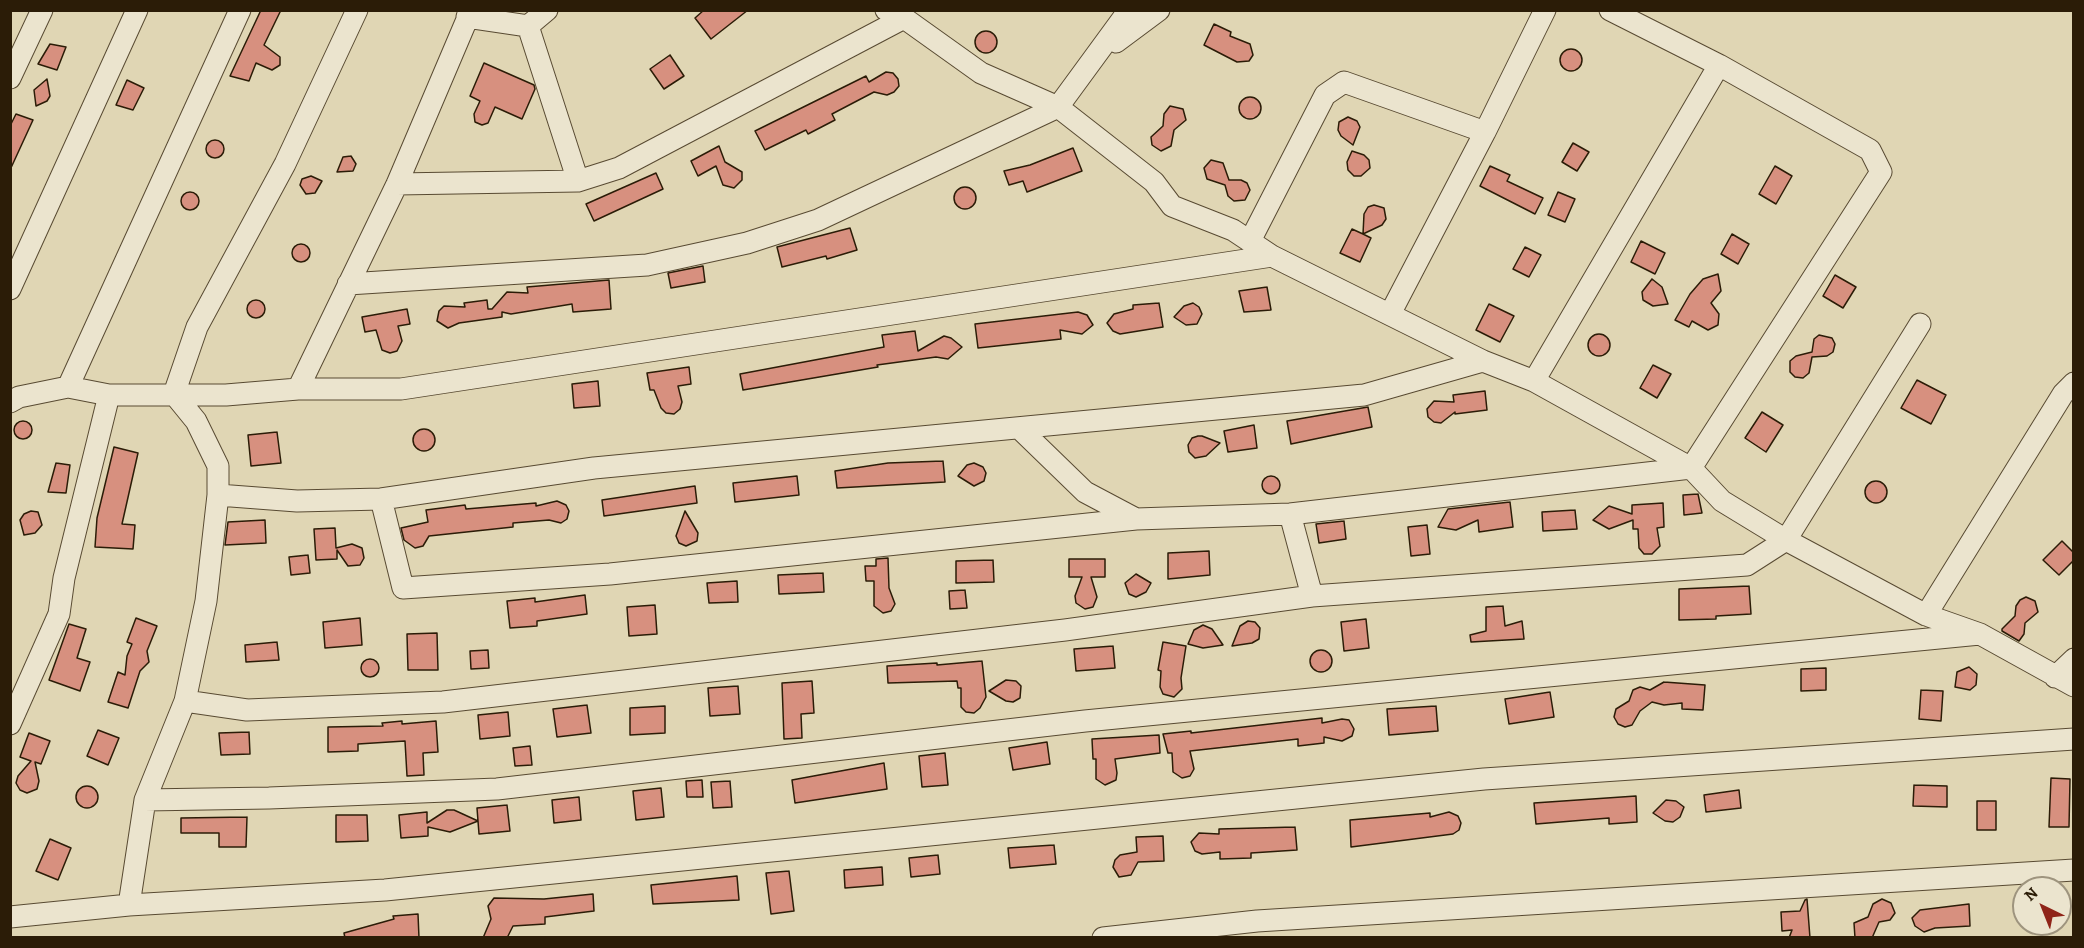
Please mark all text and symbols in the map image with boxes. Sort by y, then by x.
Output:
north arrow [2012,876,2072,936]
text: N [2019,882,2043,906]

